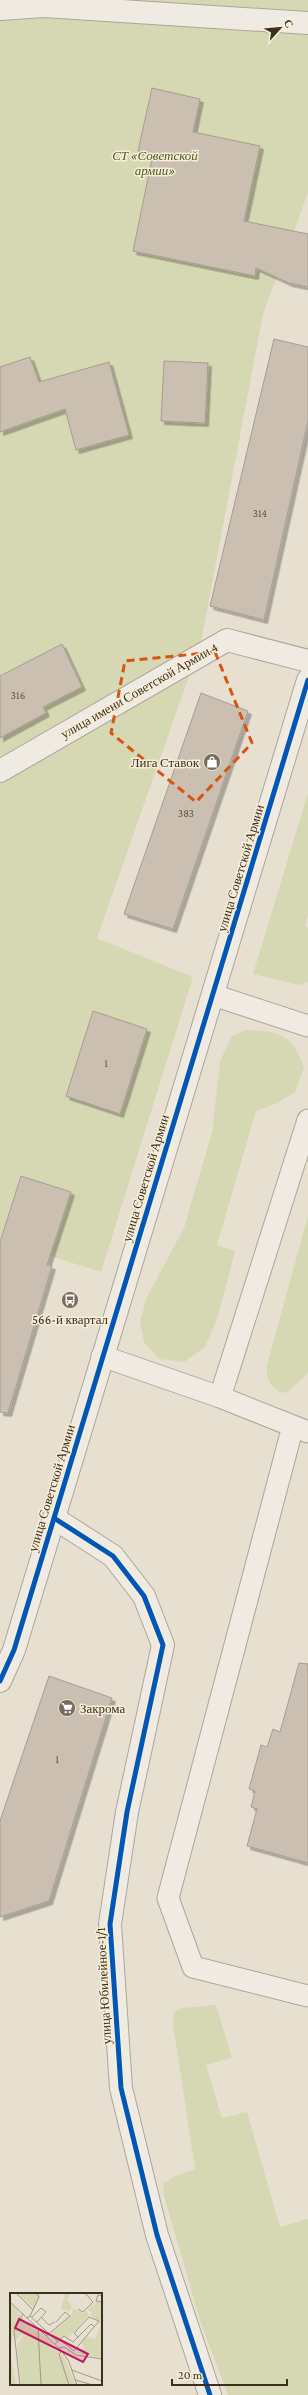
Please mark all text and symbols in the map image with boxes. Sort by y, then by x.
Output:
north arrow [260,8,300,48]
text: С [282,17,296,30]
park label: СТ «Советской армии» [112,148,198,178]
house number: 314 [253,507,268,519]
street label: улица имени Советской Армии 4 [58,639,221,742]
house number: 316 [11,689,25,701]
shop icon: Лига Ставок [202,752,222,772]
place label: Лига Ставок [131,755,200,770]
street label: улица Советской Армии [214,803,267,934]
house number: 383 [178,807,194,819]
house number: 1 [104,1057,108,1069]
street label: улица Советской Армии [119,1113,172,1244]
bus stop icon: 566-й квартал [60,1290,80,1310]
place label: 566-й квартал [32,1312,109,1327]
street label: улица Советской Армии [25,1423,78,1554]
supermarket icon: Закрома [57,1698,77,1718]
place label: Закрома [80,1701,125,1716]
house number: 1 [55,1753,59,1765]
street label: улица Юбилейное-1/1 [93,1927,114,2045]
inset map [10,2293,102,2385]
scale bar [172,2361,287,2387]
text: 20 m [178,2368,203,2382]

